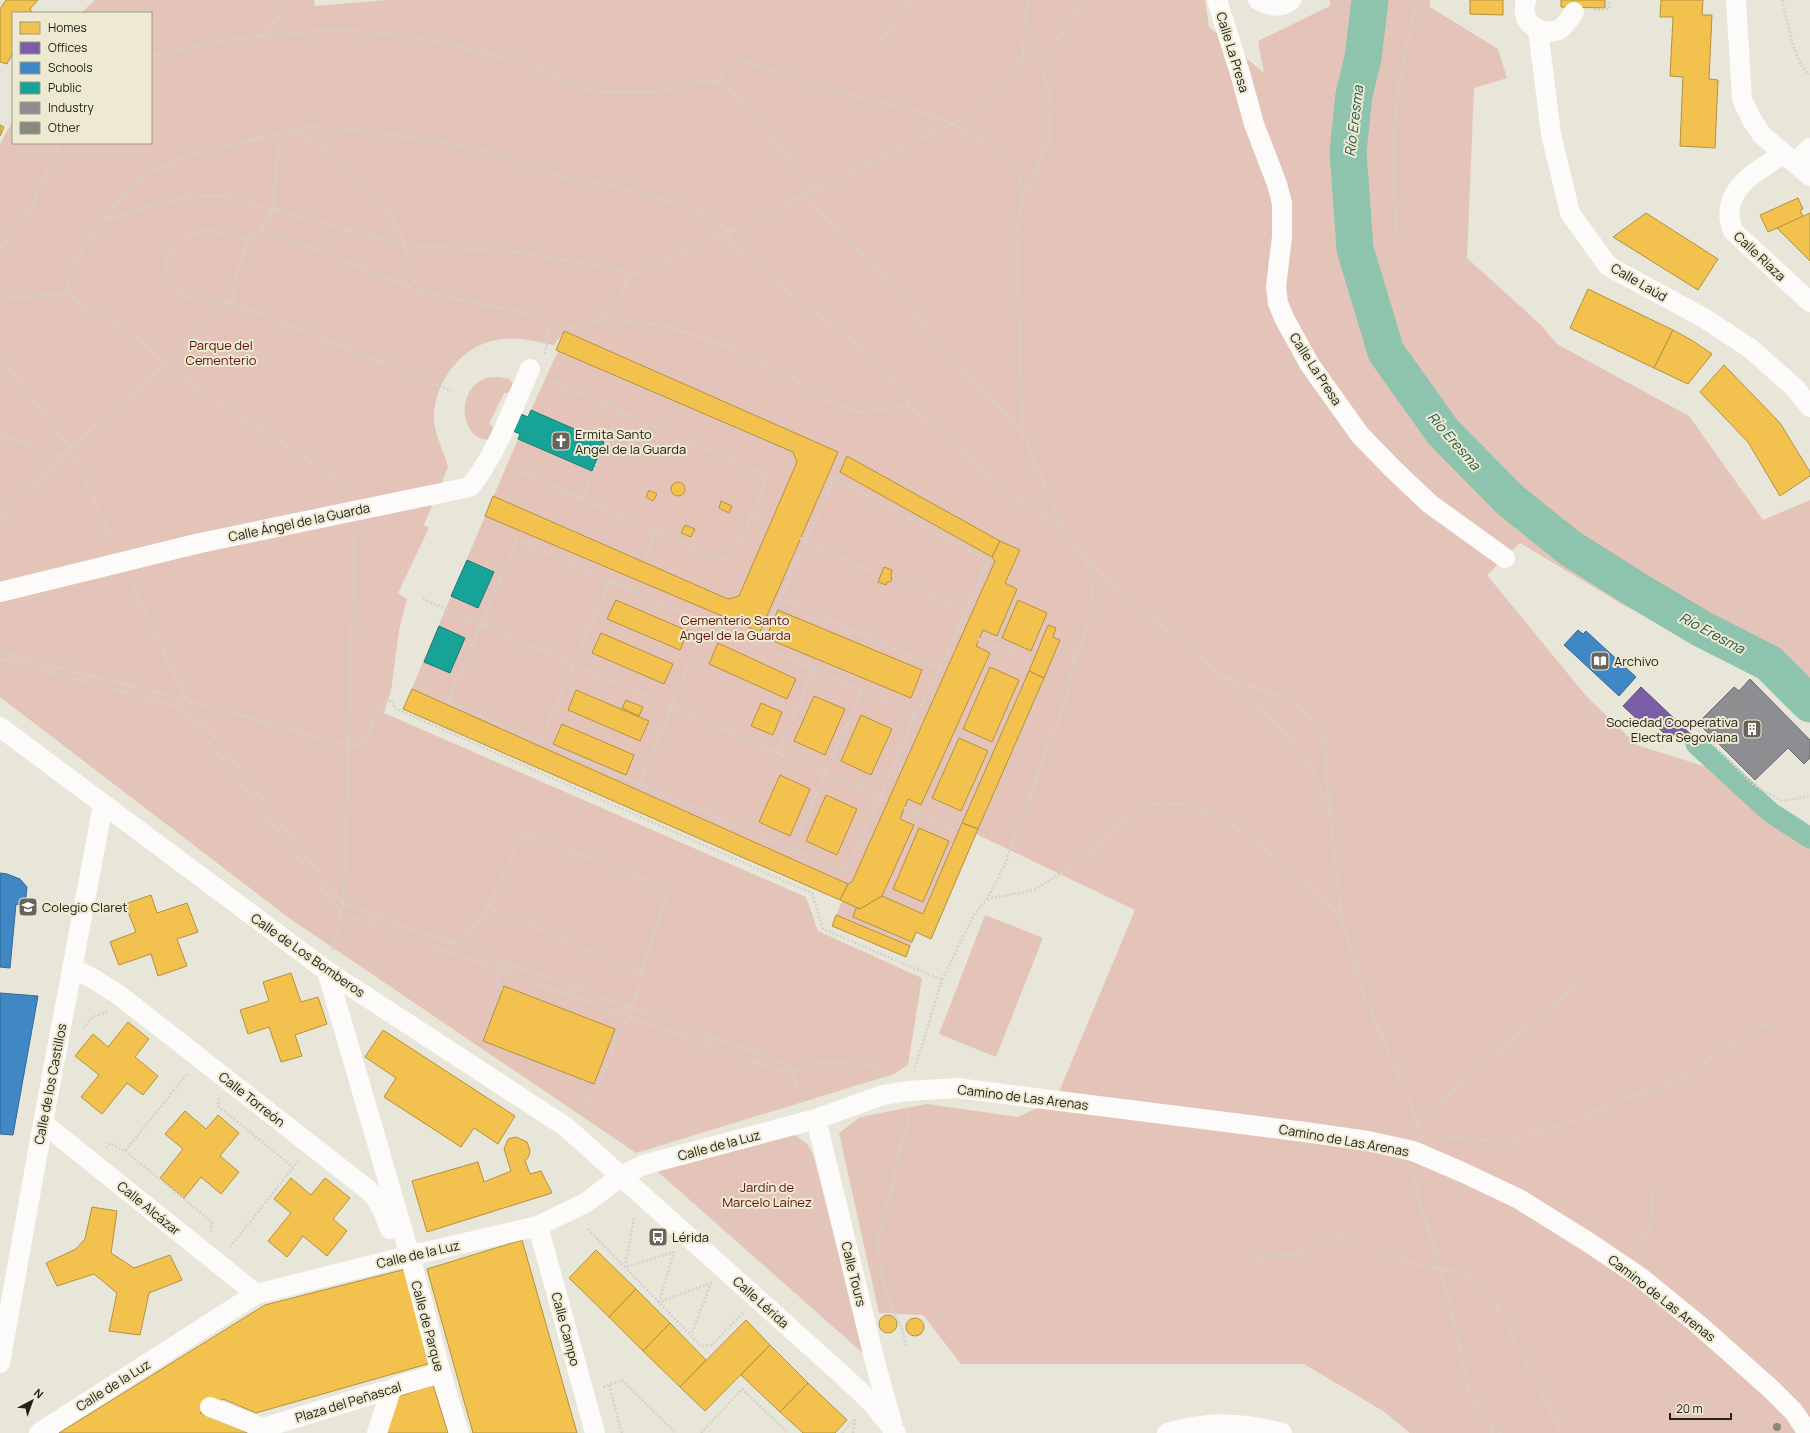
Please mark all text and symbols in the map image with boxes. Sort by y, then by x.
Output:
street label: Calle La Presa [1212,10,1254,94]
legend [12,12,152,144]
text: Homes [48,19,87,36]
text: Offices [48,39,87,56]
text: Schools [48,59,92,76]
text: Public [48,79,82,96]
water label: Río Eresma [1340,83,1367,157]
text: Industry [48,99,94,116]
text: Other [48,119,81,136]
street label: Calle Riaza [1730,227,1790,285]
street label: Calle Laúd [1608,259,1670,305]
street label: Calle La Presa [1286,329,1346,409]
park label: Parque del Cementerio [186,336,257,369]
water label: Río Eresma [1424,408,1486,475]
place label: Ermita Santo Angel de la Guarda [575,425,686,458]
church icon: Ermita Santo Angel de la Guarda [550,430,572,452]
street label: Calle Ángel de la Guarda [227,498,371,546]
water label: Río Eresma [1676,607,1749,658]
park label: Cementerio Santo Angel de la Guarda [679,611,791,644]
library icon: Archivo [1589,650,1611,672]
place label: Archivo [1614,652,1659,670]
place label: Sociedad Cooperativa Electra Segoviana [1606,713,1738,746]
building icon: Sociedad Cooperativa Electra Segoviana [1741,718,1763,740]
school or university icon: Colegio Claret [17,896,39,918]
place label: Colegio Claret [42,898,128,916]
street label: Calle de Los Bomberos [247,909,369,1001]
street label: Calle de los Castillos [29,1022,71,1146]
street label: Calle Torreón [215,1067,289,1131]
street label: Camino de Las Arenas [957,1080,1090,1114]
street label: Camino de Las Arenas [1278,1120,1411,1160]
street label: Calle de la Luz [676,1125,762,1165]
street label: Calle Alcázar [113,1177,185,1239]
park label: Jardín de Marcelo Laínez [722,1178,812,1211]
bus stop icon: Lérida [647,1226,669,1248]
place label: Lérida [672,1228,709,1246]
street label: Calle de la Luz [375,1236,461,1272]
street label: Calle Tours [837,1240,871,1308]
street label: Camino de Las Arenas [1605,1250,1720,1346]
street label: Calle Lérida [729,1272,793,1332]
street label: Calle de Parque [407,1279,449,1374]
street label: Calle Campo [548,1290,585,1368]
street label: Calle de la Luz [72,1355,154,1415]
street label: Plaza del Peñascal [293,1377,403,1427]
north arrow [12,1381,52,1421]
text: N [31,1385,47,1401]
scale bar [1670,1395,1731,1421]
text: 20 m [1676,1400,1703,1417]

